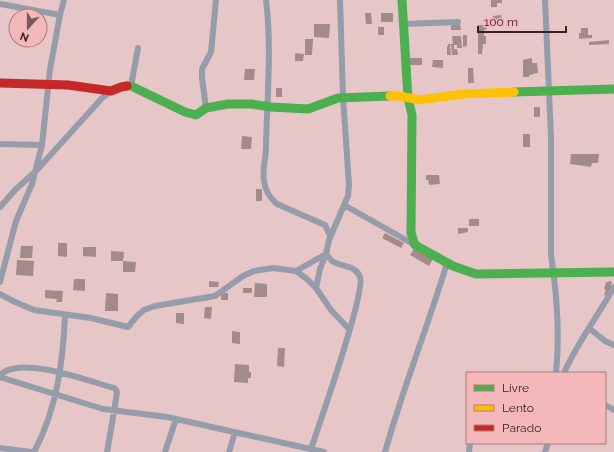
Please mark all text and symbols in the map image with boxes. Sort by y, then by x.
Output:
north arrow [8,8,48,48]
scale bar [478,8,566,34]
text: 100 m [484,15,518,29]
text: N [18,29,31,44]
legend [466,372,606,444]
text: Livre [502,381,529,395]
text: Lento [502,401,534,415]
text: Parado [502,421,541,435]

